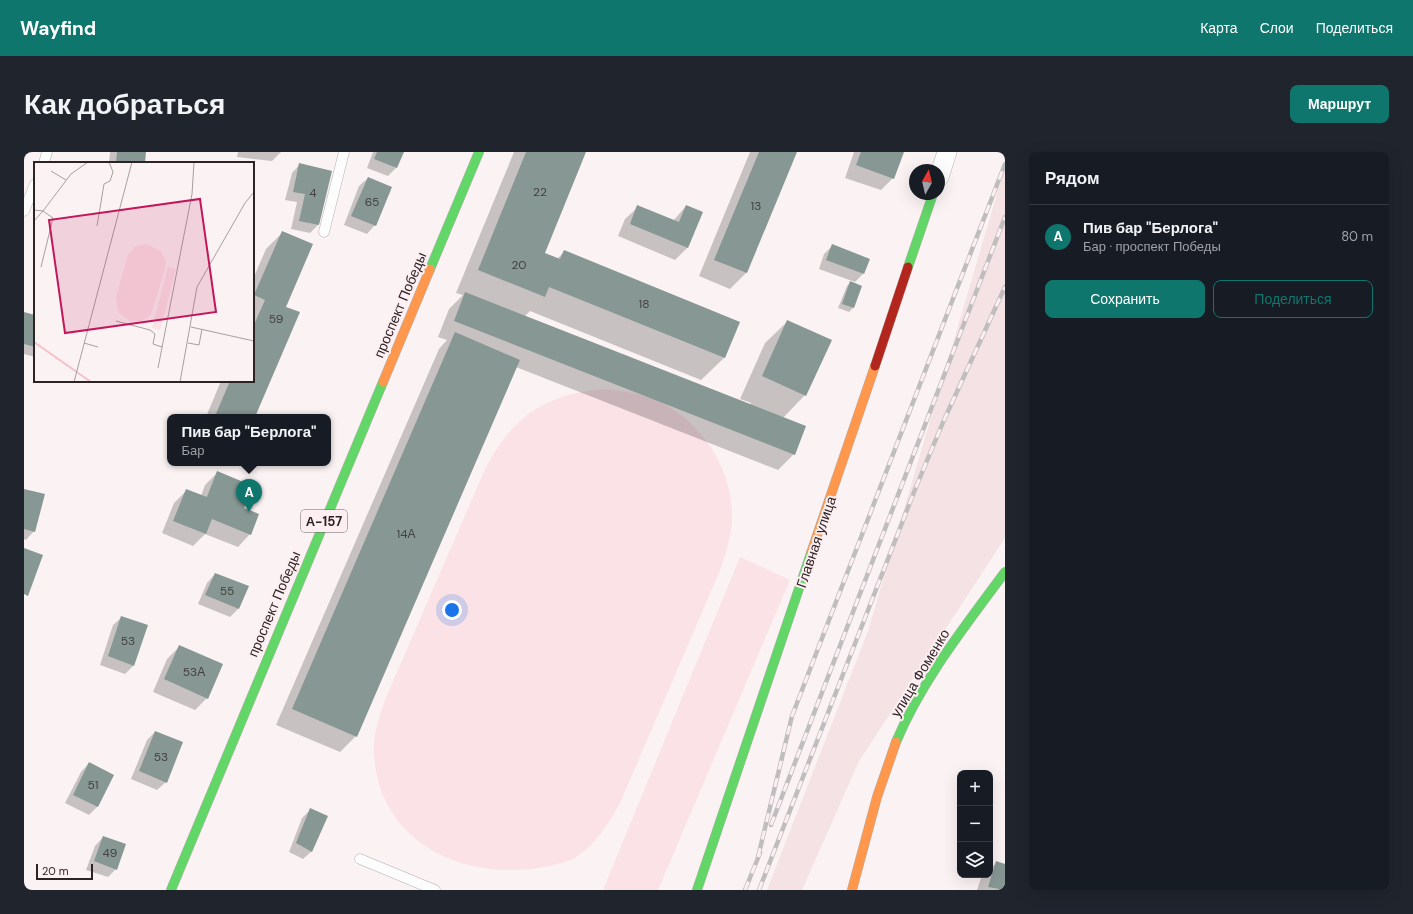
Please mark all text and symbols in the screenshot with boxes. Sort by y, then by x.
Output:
text: Wayfind [20,16,96,41]
text: Карта [1200,19,1238,37]
text: Слои [1260,19,1294,37]
text: Поделиться [1316,19,1393,37]
button: Маршрут [1290,85,1389,123]
text: Как добраться [24,86,225,123]
inset map [34,162,254,382]
north arrow [909,164,945,200]
text: Рядом [1045,167,1100,189]
house number: 22 [533,184,547,200]
house number: 4 [309,185,317,201]
house number: 65 [365,194,379,210]
house number: 13 [751,198,761,214]
text: Пив бар "Берлога" [1083,218,1218,238]
text: A [1053,228,1063,245]
text: 80 m [1341,228,1373,245]
text: Бар · проспект Победы [1083,238,1221,255]
street label: проспект Победы [370,249,430,361]
house number: 20 [511,257,527,273]
button: Сохранить [1045,280,1205,318]
button: Поделиться [1213,280,1373,318]
house number: 18 [638,296,650,312]
house number: 59 [269,311,283,327]
popup [167,414,331,466]
text: Пив бар "Берлога" [181,422,317,442]
text: Бар [181,442,204,459]
pin: A [236,479,262,512]
street label: Главная улица [792,494,840,590]
road number: А-157 [301,510,347,532]
house number: 14А [396,526,416,542]
street label: проспект Победы [244,548,304,660]
house number: 55 [220,583,234,599]
your location [442,600,462,620]
street label: улица Фоменко [887,625,954,720]
house number: 53 [121,633,135,649]
house number: 53А [183,664,205,680]
house number: 53 [154,749,168,765]
map controls [957,770,993,878]
button: + [957,770,993,806]
house number: 51 [87,777,99,793]
button: − [957,806,993,842]
button: layers [957,842,993,878]
house number: 49 [103,845,117,861]
scale bar [36,862,93,881]
text: 20 m [42,864,68,878]

